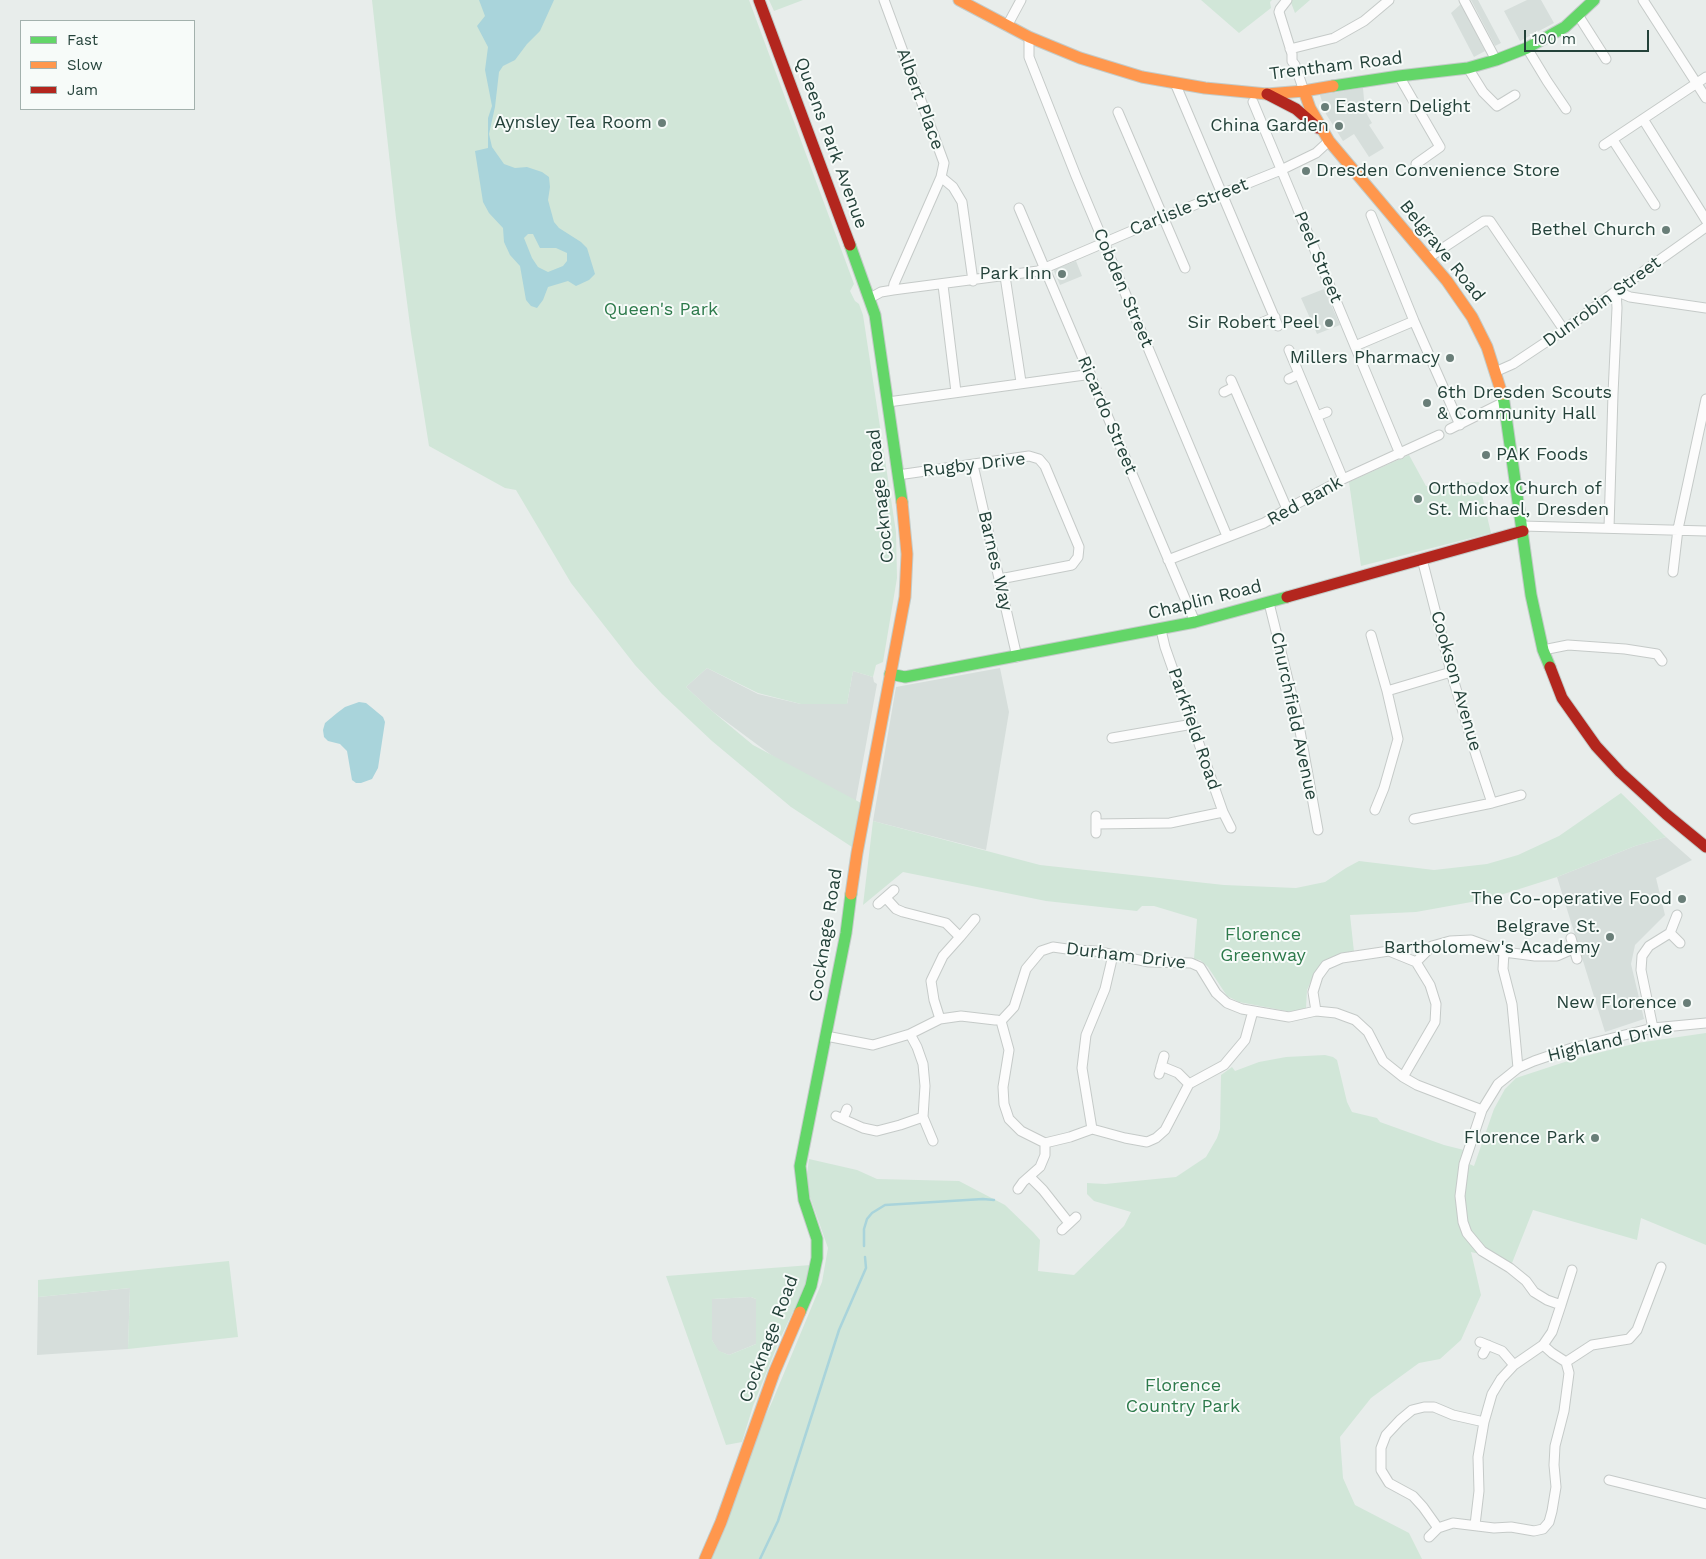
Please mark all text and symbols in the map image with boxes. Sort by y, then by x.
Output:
legend [20,20,195,110]
scale bar [1526,20,1651,52]
text: 100 m [1532,30,1576,48]
text: Fast [67,31,98,49]
street label: Albert Place [892,45,948,153]
street label: Trentham Road [1268,47,1404,85]
street label: Queens Park Avenue [790,54,872,232]
text: Slow [67,56,103,74]
text: Jam [67,81,98,99]
place label: Eastern Delight [1335,96,1471,118]
marker: Eastern Delight [1319,101,1331,113]
place label: Aynsley Tea Room [494,112,652,134]
place label: China Garden [1210,115,1329,137]
marker: Aynsley Tea Room [656,117,668,129]
marker: China Garden [1333,120,1345,132]
place label: Dresden Convenience Store [1316,160,1560,182]
marker: Dresden Convenience Store [1300,165,1312,177]
street label: Carlisle Street [1127,173,1251,241]
street label: Belgrave Road [1395,196,1489,306]
street label: Peel Street [1289,208,1347,306]
place label: Bethel Church [1531,219,1656,241]
marker: Bethel Church [1660,224,1672,236]
street label: Cobden Street [1088,225,1158,351]
street label: Dunrobin Street [1539,252,1665,352]
place label: Park Inn [980,263,1052,285]
marker: Park Inn [1056,268,1068,280]
park label: Queen's Park [604,299,718,321]
place label: Sir Robert Peel [1188,312,1319,334]
marker: Sir Robert Peel [1323,317,1335,329]
place label: Millers Pharmacy [1290,347,1440,369]
marker: Millers Pharmacy [1444,352,1456,364]
street label: Ricardo Street [1072,353,1142,477]
place label: 6th Dresden Scouts & Community Hall [1437,382,1612,424]
marker: 6th Dresden Scouts & Community Hall [1421,397,1433,409]
street label: Cocknage Road [863,428,899,564]
place label: PAK Foods [1496,444,1588,466]
street label: Rugby Drive [921,448,1027,482]
marker: PAK Foods [1480,449,1492,461]
street label: Red Bank [1264,471,1346,531]
place label: Orthodox Church of St. Michael, Dresden [1428,478,1609,520]
marker: Orthodox Church of St. Michael, Dresden [1412,493,1424,505]
street label: Barnes Way [973,509,1017,613]
street label: Chaplin Road [1146,575,1264,625]
street label: Cookson Avenue [1426,608,1486,754]
street label: Churchfield Avenue [1266,630,1322,802]
street label: Parkfield Road [1163,665,1225,793]
street label: Cocknage Road [805,867,847,1003]
place label: The Co-operative Food [1471,888,1672,910]
marker: The Co-operative Food [1676,893,1688,905]
place label: Belgrave St. Bartholomew's Academy [1384,916,1600,959]
park label: Florence Greenway [1220,924,1306,966]
marker: Belgrave St. Bartholomew's Academy [1604,931,1616,943]
street label: Durham Drive [1065,938,1187,974]
place label: New Florence [1556,992,1677,1014]
marker: New Florence [1681,997,1693,1009]
street label: Highland Drive [1545,1017,1675,1067]
place label: Florence Park [1464,1127,1585,1149]
marker: Florence Park [1589,1132,1601,1144]
street label: Cocknage Road [735,1272,803,1406]
park label: Florence Country Park [1126,1375,1240,1418]

